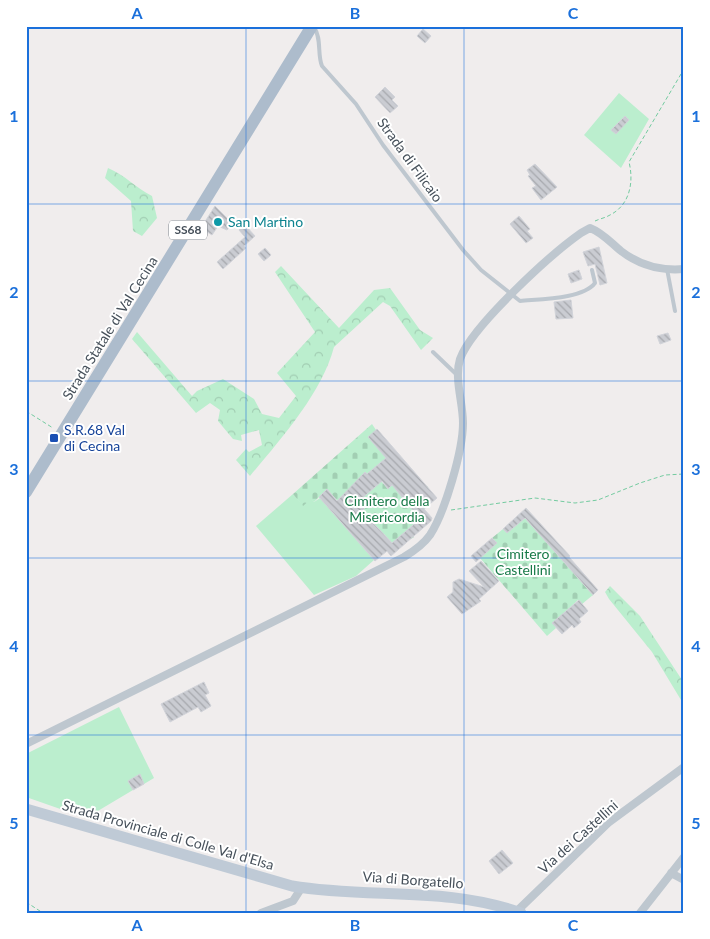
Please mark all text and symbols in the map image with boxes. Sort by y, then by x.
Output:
text: A [130,3,143,22]
text: B [350,3,360,22]
text: C [568,3,579,22]
text: 1 [9,106,19,125]
text: 1 [691,106,701,125]
street label: Strada di Filicaio [374,114,447,205]
place label: San Martino [228,213,303,230]
marker: San Martino [212,216,224,228]
road number: SS68 [169,220,207,240]
street label: Strada Statale di Val Cecina [58,253,161,403]
text: 2 [9,282,19,301]
text: 2 [691,282,701,301]
place label: S.R.68 Val di Cecina [64,421,125,454]
marker: S.R.68 Val di Cecina [48,432,60,444]
text: 3 [9,459,19,478]
text: 3 [691,459,701,478]
park label: Cimitero della Misericordia [344,492,430,525]
park label: Cimitero Castellini [495,545,551,578]
text: 4 [9,636,19,655]
text: 4 [691,636,701,655]
street label: Strada Provinciale di Colle Val d'Elsa [60,796,276,873]
street label: Via dei Castellini [534,796,621,877]
text: 5 [9,813,19,832]
text: 5 [691,813,701,832]
street label: Via di Borgatello [362,867,464,892]
text: A [130,915,143,934]
text: B [350,915,360,934]
text: C [568,915,579,934]

